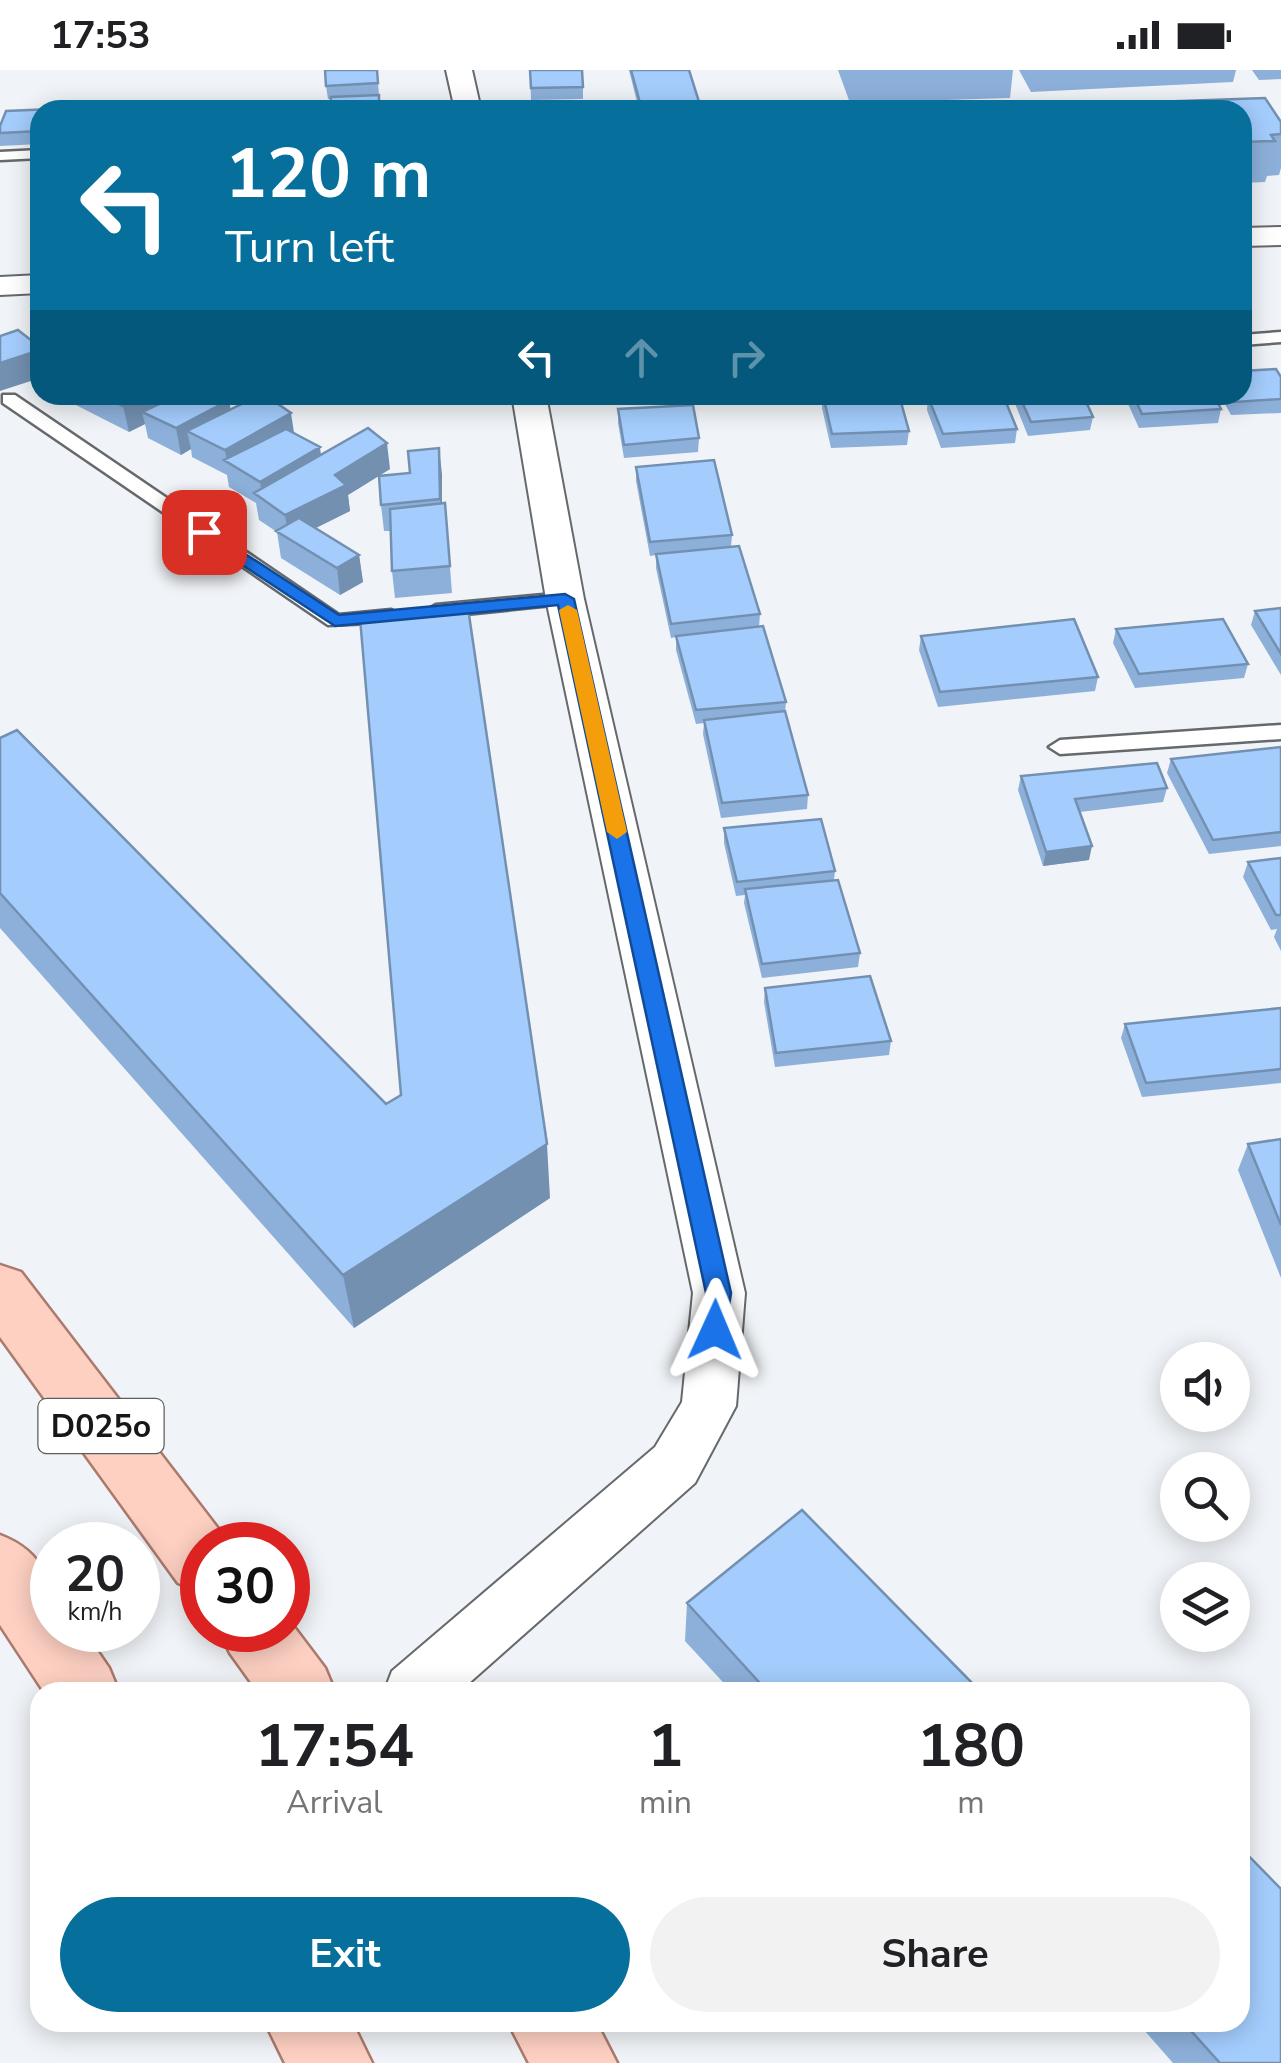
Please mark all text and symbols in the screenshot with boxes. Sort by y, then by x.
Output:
text: 17:53 [50,10,151,61]
text: 120 m [225,126,431,222]
icon: left [60,140,190,270]
text: Turn left [225,217,394,278]
icon: left [509,330,564,385]
icon: ahead [614,330,669,385]
icon: right [719,330,774,385]
pin [162,490,247,575]
icon: arrive [177,505,232,560]
position arrow [663,1278,767,1382]
map controls [1160,1342,1250,1652]
button: sound [1160,1342,1250,1432]
road number: D025o [38,1399,164,1453]
button: search [1160,1452,1250,1542]
speed limit sign: 30 [180,1522,310,1652]
text: 20 [65,1540,125,1609]
button: layers [1160,1562,1250,1652]
text: km/h [67,1595,123,1629]
text: 17:54 [255,1705,414,1787]
text: 1 [647,1705,683,1787]
text: 180 [917,1705,1025,1787]
text: Arrival [286,1781,383,1824]
text: min [639,1781,692,1824]
text: m [957,1781,985,1824]
button: Exit [60,1897,630,2012]
button: Share [650,1897,1220,2012]

